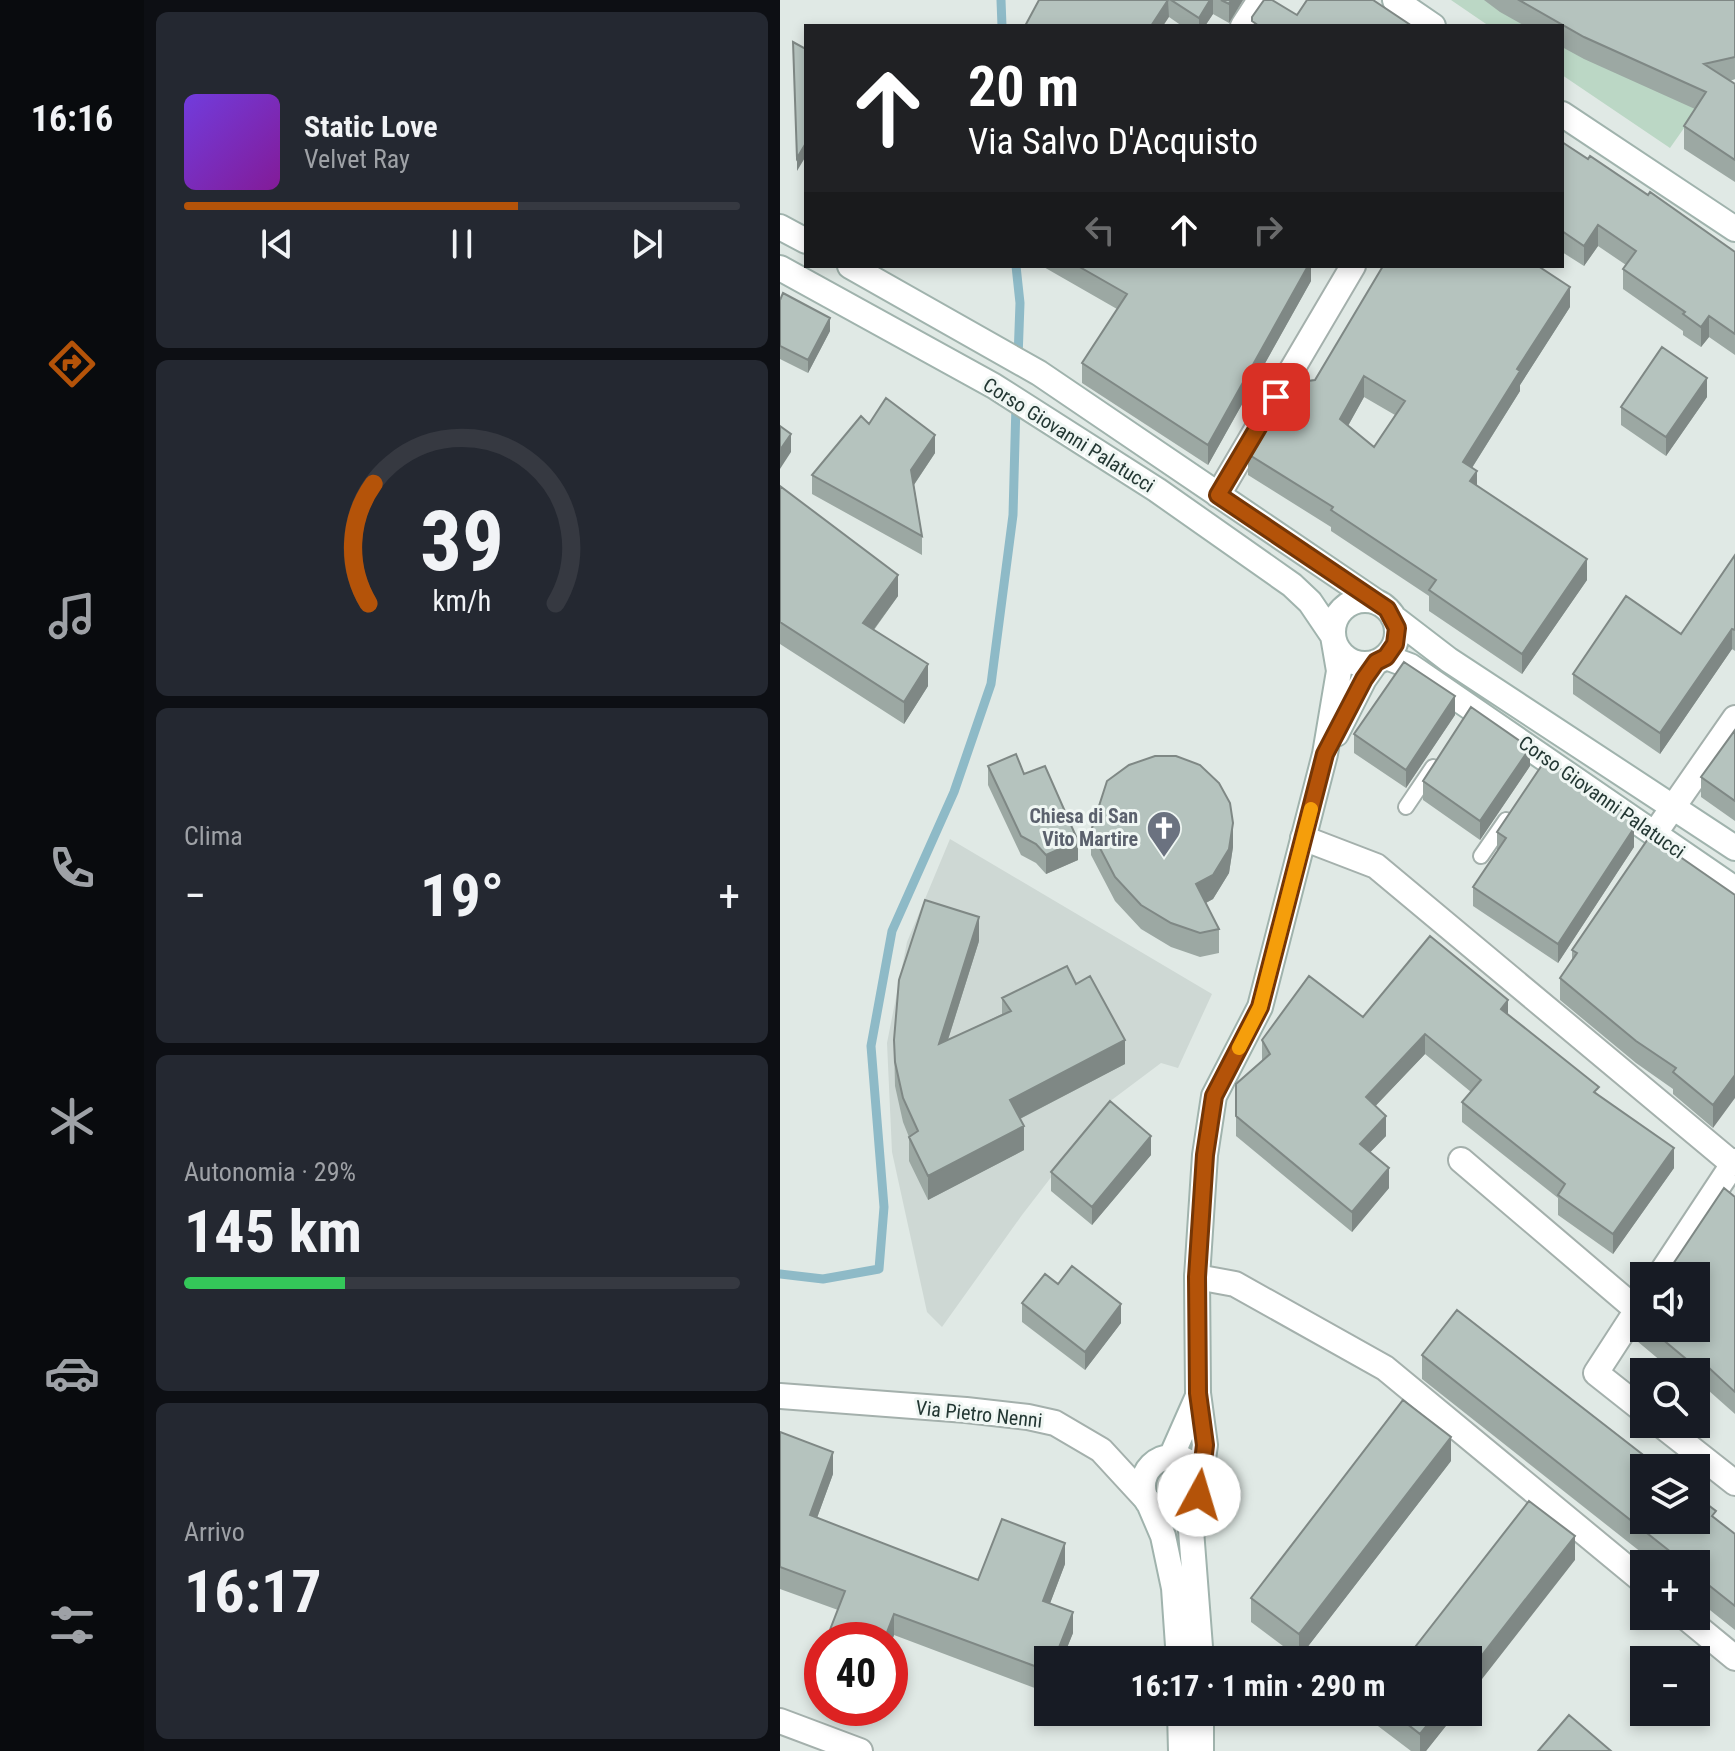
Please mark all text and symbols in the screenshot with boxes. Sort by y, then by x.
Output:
text: 20 m [968,54,1079,120]
icon: ahead [836,56,940,160]
text: 16:16 [31,98,113,140]
text: Static Love [304,109,438,144]
text: Via Salvo D'Acquisto [968,121,1258,163]
text: Velvet Ray [304,144,410,174]
icon: left [1078,208,1122,252]
icon: ahead [1162,208,1206,252]
icon: right [1246,208,1290,252]
icon: previous [255,222,299,266]
icon: pause [440,222,484,266]
icon: next [625,222,669,266]
icon: directions [44,336,100,392]
pin [1242,363,1310,431]
street label: Corso Giovanni Palatucci [979,373,1159,497]
icon: arrive [1254,375,1298,419]
text: 39 [420,492,504,589]
text: km/h [433,584,491,618]
icon: music [44,588,100,644]
street label: Corso Giovanni Palatucci [1514,731,1690,863]
place label: Chiesa di San Vito Martire [1029,804,1138,851]
church icon: Chiesa di San Vito Martire [1145,809,1183,859]
text: Clima [184,821,243,851]
icon: phone [44,840,100,896]
text: 19° [420,860,504,931]
text: − [184,870,206,922]
text: + [718,870,740,922]
icon: climate [44,1093,100,1149]
text: Autonomia · 29% [184,1157,356,1187]
text: 145 km [184,1196,362,1267]
map controls [1630,1262,1710,1726]
button: sound [1630,1262,1710,1342]
icon: car [44,1345,100,1401]
button: search [1630,1358,1710,1438]
street label: Via Pietro Nenni [914,1395,1044,1433]
position arrow [1157,1453,1241,1537]
button: layers [1630,1454,1710,1534]
text: Arrivo [184,1517,245,1547]
button: + [1630,1550,1710,1630]
text: 16:17 [184,1556,322,1627]
icon: filters [44,1597,100,1653]
speed limit sign: 40 [804,1622,908,1726]
button: − [1630,1646,1710,1726]
text: 16:17 · 1 min · 290 m [1131,1668,1385,1703]

